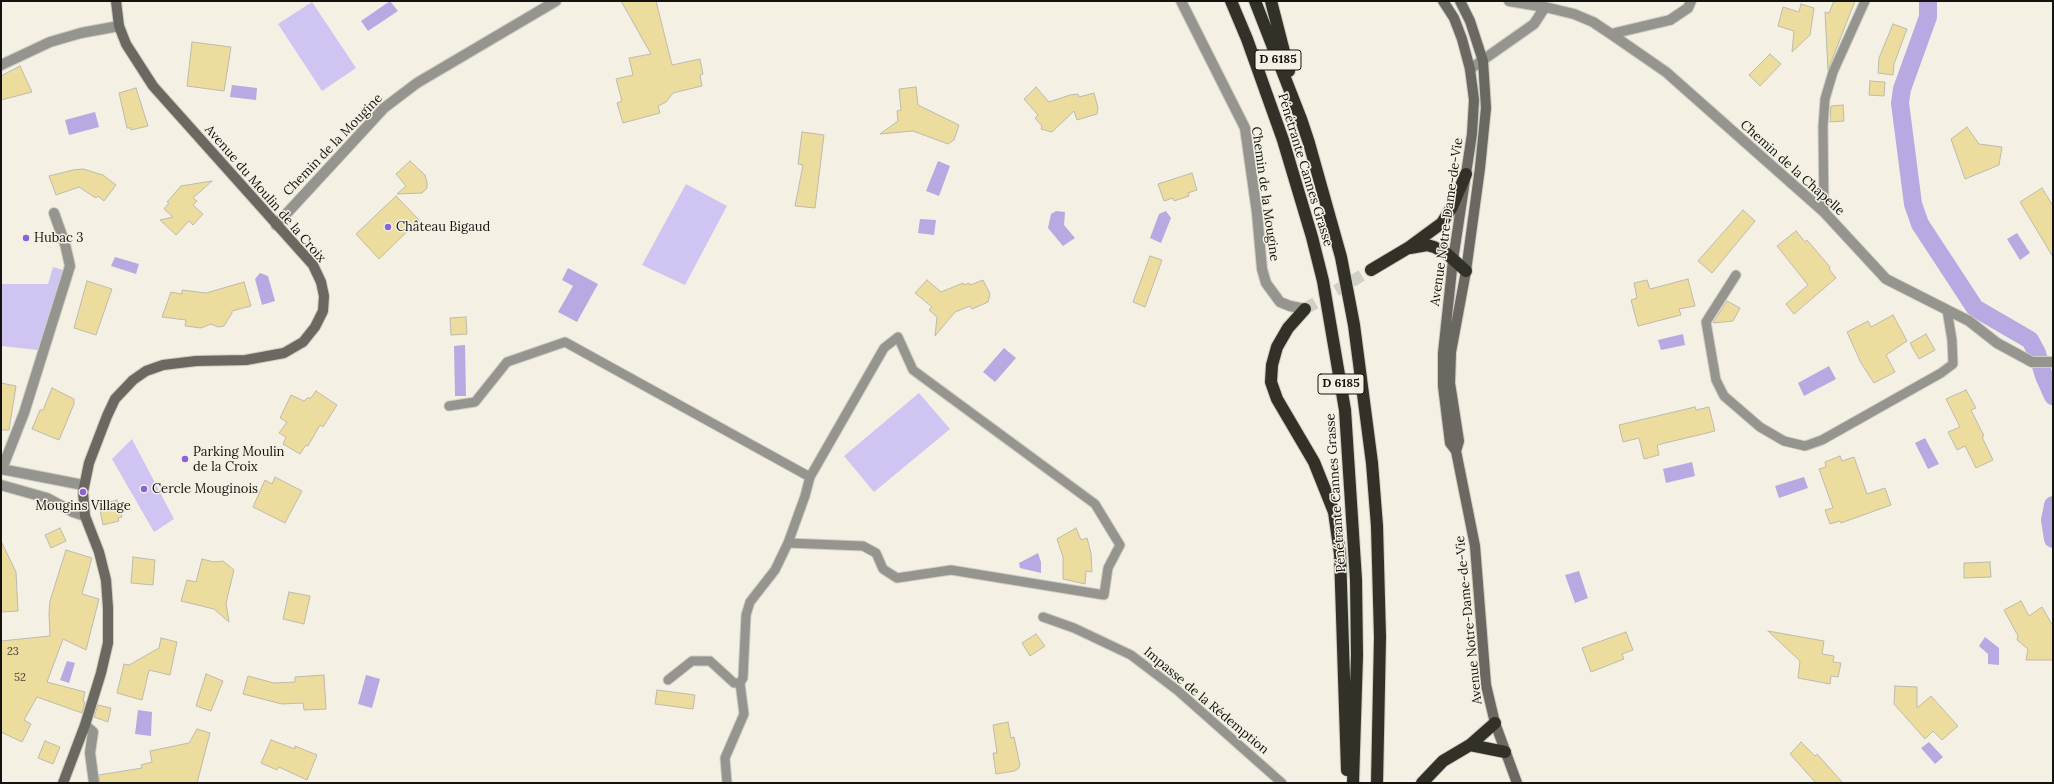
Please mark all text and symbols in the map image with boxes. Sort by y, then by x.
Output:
road number: D 6185 [1255,50,1301,70]
street label: Chemin de la Mougine [280,91,386,199]
street label: Pénétrante Cannes Grasse [1274,91,1336,249]
street label: Chemin de la Chapelle [1737,117,1847,219]
street label: Avenue du Moulin de la Croix [201,122,329,266]
street label: Chemin de la Mougine [1248,126,1282,262]
street label: Avenue Notre-Dame-de-Vie [1427,137,1467,307]
place label: Château Bigaud [396,219,490,235]
marker: Château Bigaud [383,222,393,232]
place label: Hubac 3 [34,230,84,246]
marker: Hubac 3 [21,233,31,243]
road number: D 6185 [1318,374,1364,394]
street label: Pénétrante Cannes Grasse [1323,413,1349,573]
place label: Parking Moulin de la Croix [193,444,284,475]
marker: Parking Moulin de la Croix [180,454,190,464]
place label: Cercle Mouginois [152,481,258,497]
marker: Cercle Mouginois [139,484,149,494]
marker: Mougins Village [78,487,88,497]
place label: Mougins Village [35,498,131,514]
street label: Avenue Notre-Dame-de-Vie [1452,535,1486,705]
street label: Impasse de la Rédemption [1140,644,1272,758]
house number: 23 [7,645,19,659]
house number: 52 [14,671,26,685]

